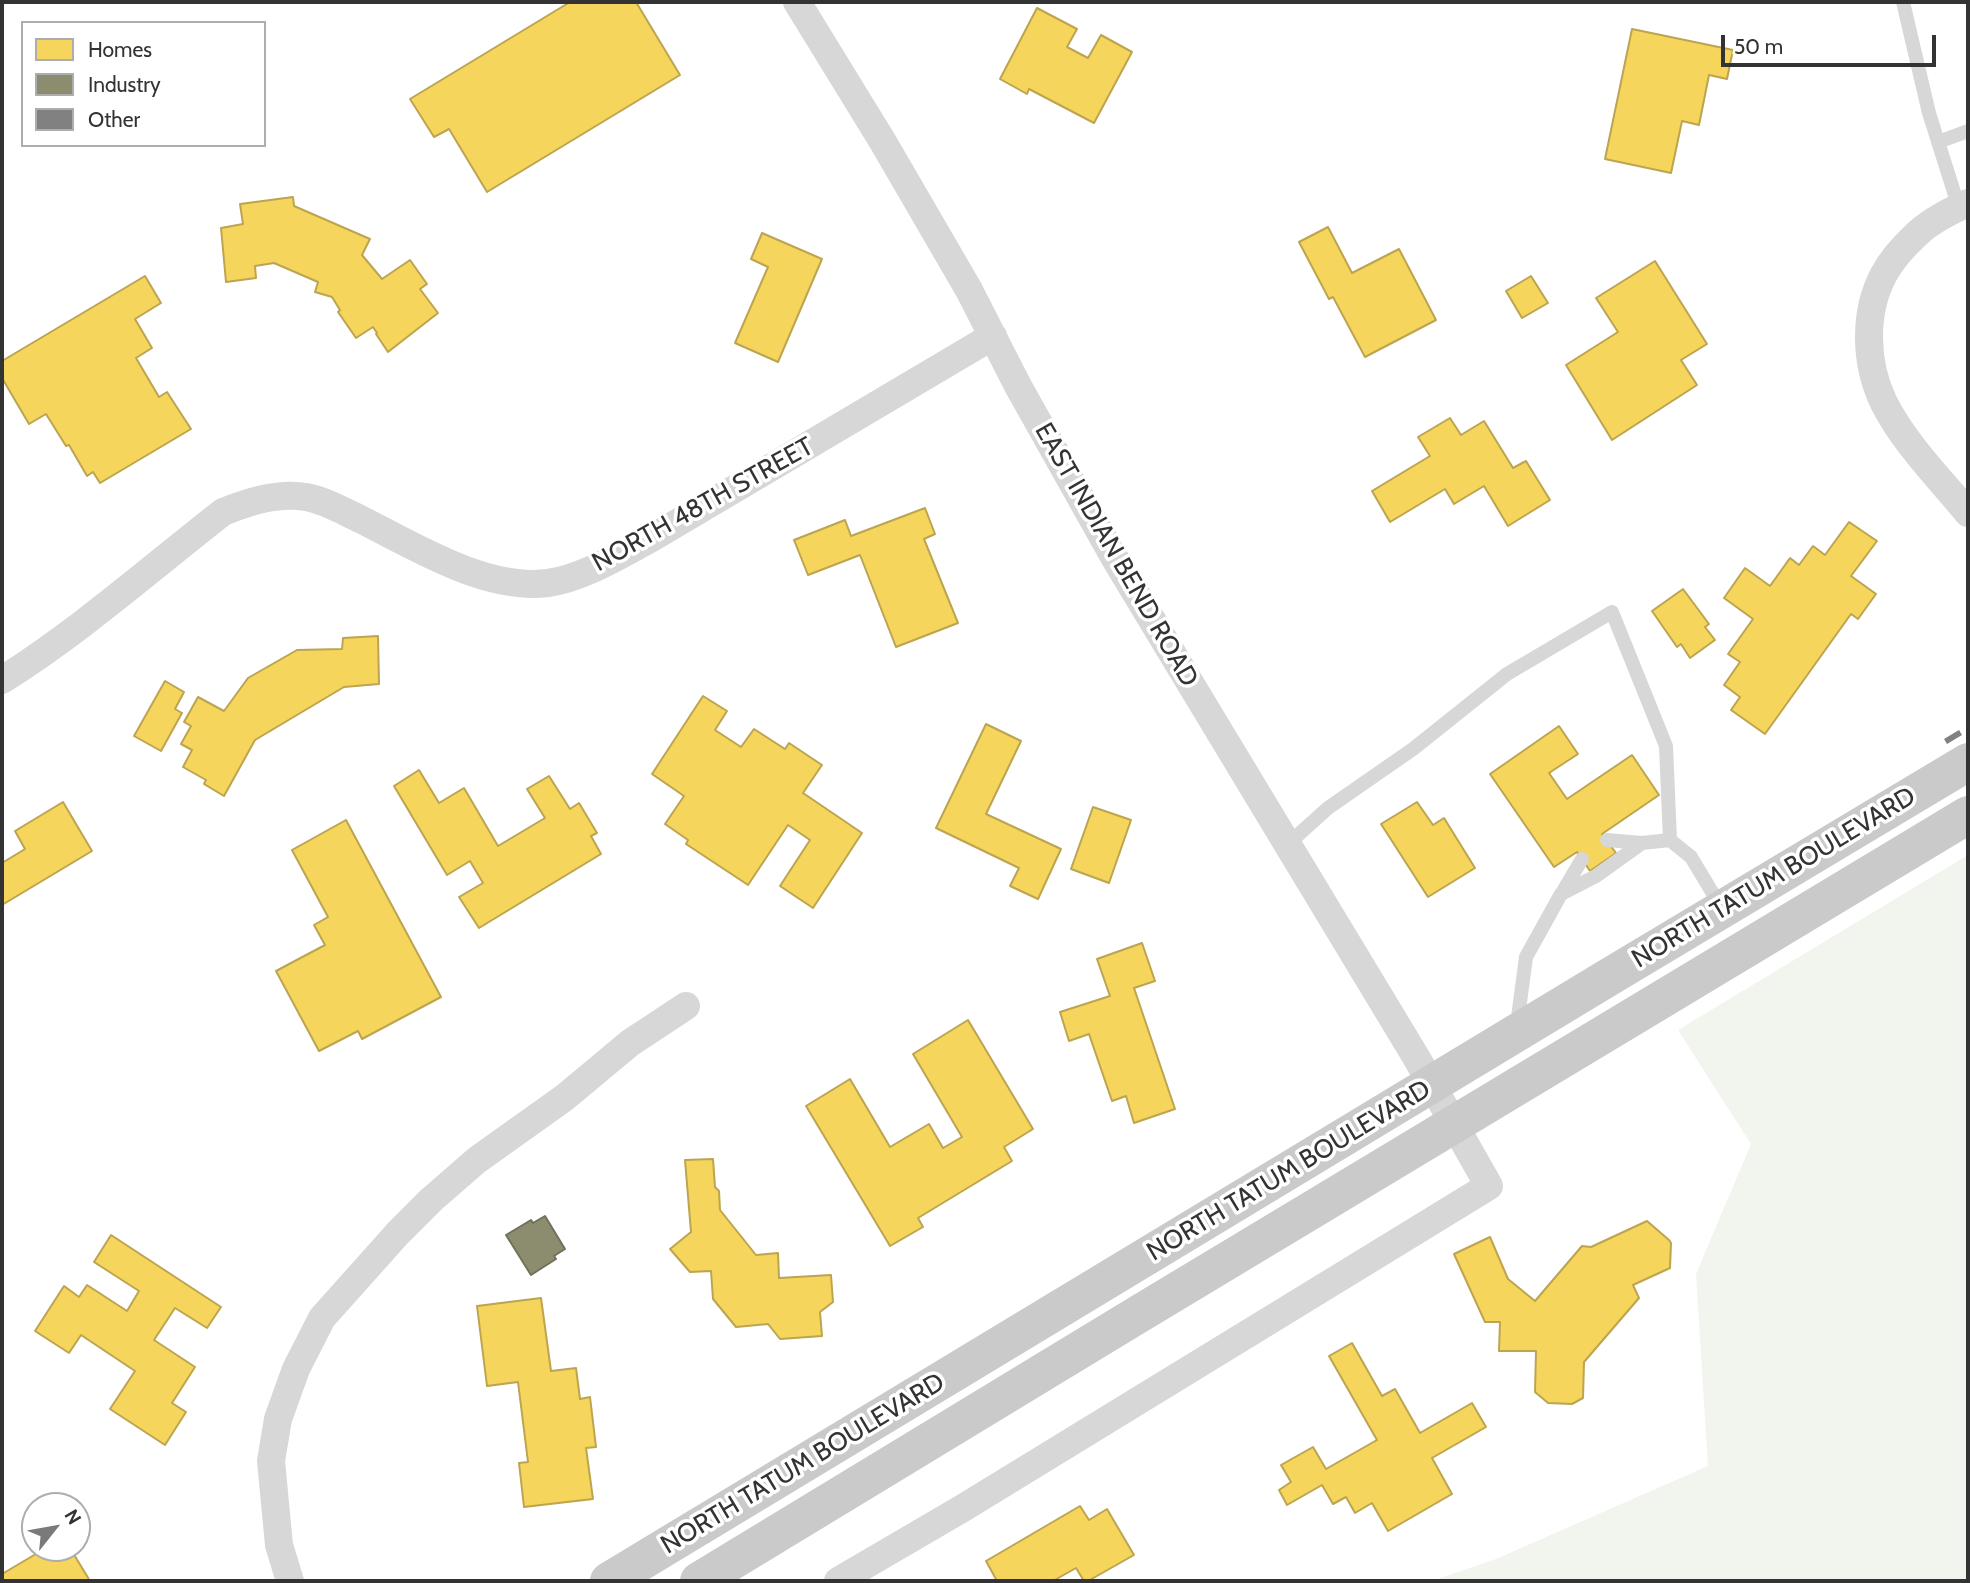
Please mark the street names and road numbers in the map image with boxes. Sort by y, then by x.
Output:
street label: EAST INDIAN BEND ROAD [1028,418,1204,692]
street label: NORTH 48TH STREET [587,431,819,579]
street label: NORTH TATUM BOULEVARD [1627,781,1921,975]
street label: NORTH TATUM BOULEVARD [1142,1074,1436,1268]
street label: NORTH TATUM BOULEVARD [656,1367,950,1561]

